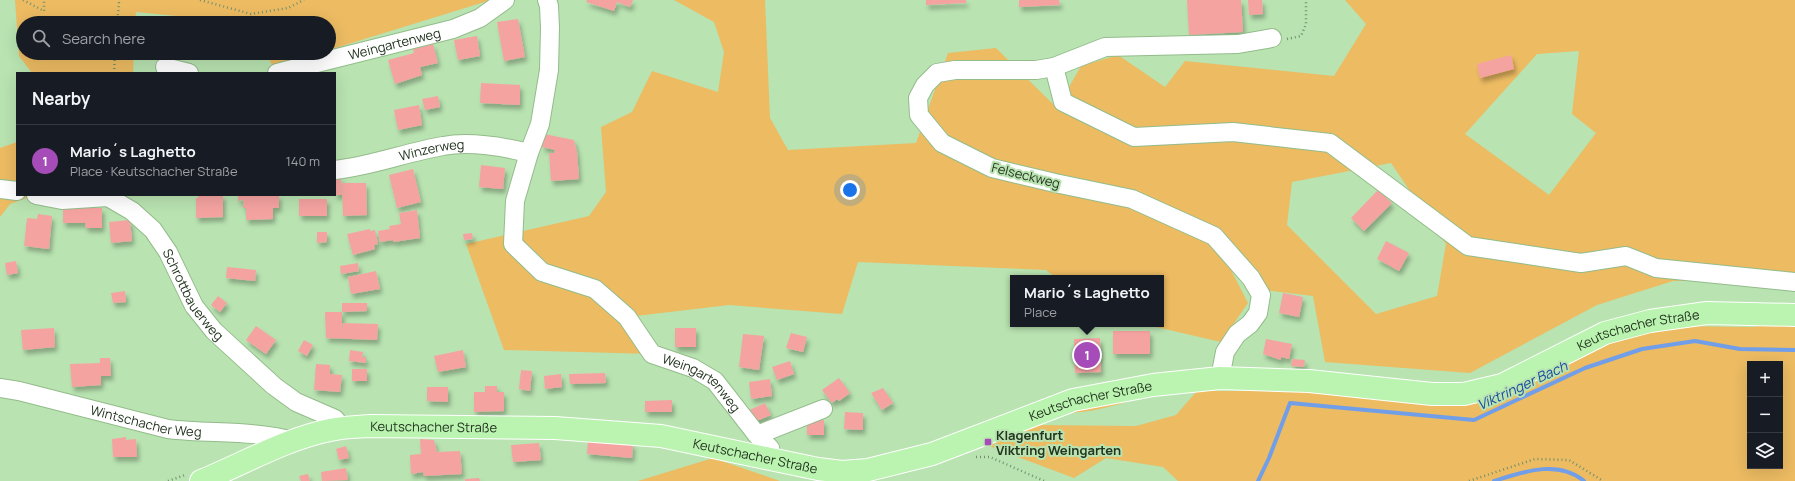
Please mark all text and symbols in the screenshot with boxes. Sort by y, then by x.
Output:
search box [16,16,336,60]
street label: Weingartenweg [346,23,442,64]
icon: search [30,27,52,49]
text: Search here [62,28,145,49]
text: Nearby [32,87,90,110]
street label: Winzerweg [397,135,465,165]
text: Mario´s Laghetto [70,141,196,162]
text: 1 [42,152,48,170]
text: 140 m [286,152,320,170]
street label: Felseckweg [990,158,1062,192]
text: Place · Keutschacher Straße [70,162,238,180]
your location [840,180,860,200]
street label: Schrottbauerweg [159,246,228,345]
popup [1010,275,1164,327]
text: Mario´s Laghetto [1024,282,1150,303]
text: Place [1024,303,1057,321]
street label: Keutschacher Straße [1574,305,1701,355]
pin: 1 [1074,340,1100,370]
street label: Weingartenweg [660,349,745,416]
water label: Viktringer Bach [1474,356,1571,414]
map controls [1747,361,1783,469]
button: + [1747,361,1783,397]
street label: Keutschacher Straße [1026,376,1154,425]
button: − [1747,397,1783,433]
street label: Wintschacher Weg [89,401,202,441]
street label: Keutschacher Straße [370,417,498,436]
place label: Klagenfurt Viktring Weingarten [996,426,1121,459]
button: layers [1747,433,1783,469]
street label: Keutschacher Straße [691,434,820,478]
marker: Klagenfurt Viktring Weingarten [983,437,993,447]

